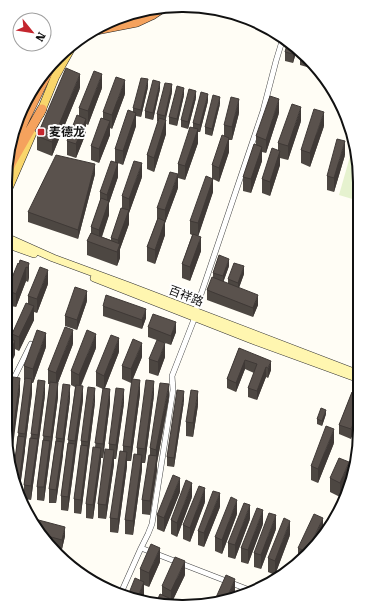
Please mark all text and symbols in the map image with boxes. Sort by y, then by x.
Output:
north arrow [12,12,52,52]
text: N [32,30,48,44]
place label: 麦德龙 [49,125,85,139]
marker: 麦德龙 [36,127,46,137]
street label: 百祥路 [167,283,205,309]

